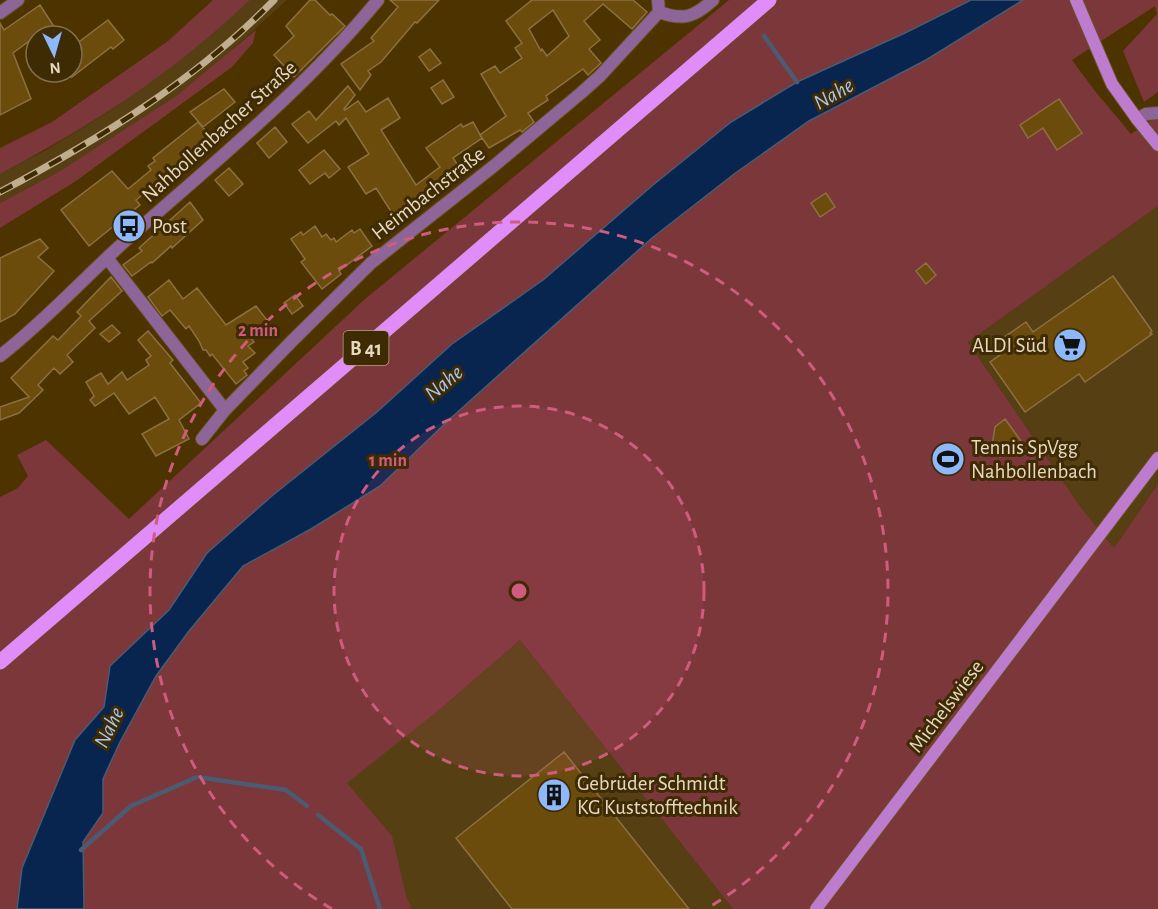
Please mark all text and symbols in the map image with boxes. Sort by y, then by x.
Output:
north arrow [24,24,84,84]
street label: Nahbollenbacher Straße [138,57,301,206]
text: N [49,59,61,76]
water label: Nahe [810,74,857,114]
street label: Heimbachstraße [368,143,489,244]
bus stop icon: Post [111,208,147,244]
place label: Post [152,216,187,237]
text: 2 min [238,322,278,340]
supermarket icon: ALDI Süd [1052,327,1088,363]
road number: B 41 [344,331,388,365]
place label: ALDI Süd [972,335,1047,356]
water label: Nahe [420,361,467,405]
place label: Tennis SpVgg Nahbollenbach [971,437,1097,482]
sports icon: Tennis SpVgg Nahbollenbach [930,441,966,477]
text: 1 min [369,452,407,470]
centre of rings [509,581,529,601]
street label: Michelswiese [905,656,988,756]
water label: Nahe [90,704,128,751]
place label: Gebrüder Schmidt KG Kuststofftechnik [577,773,738,818]
building icon: Gebrüder Schmidt KG Kuststofftechnik [536,777,572,813]

